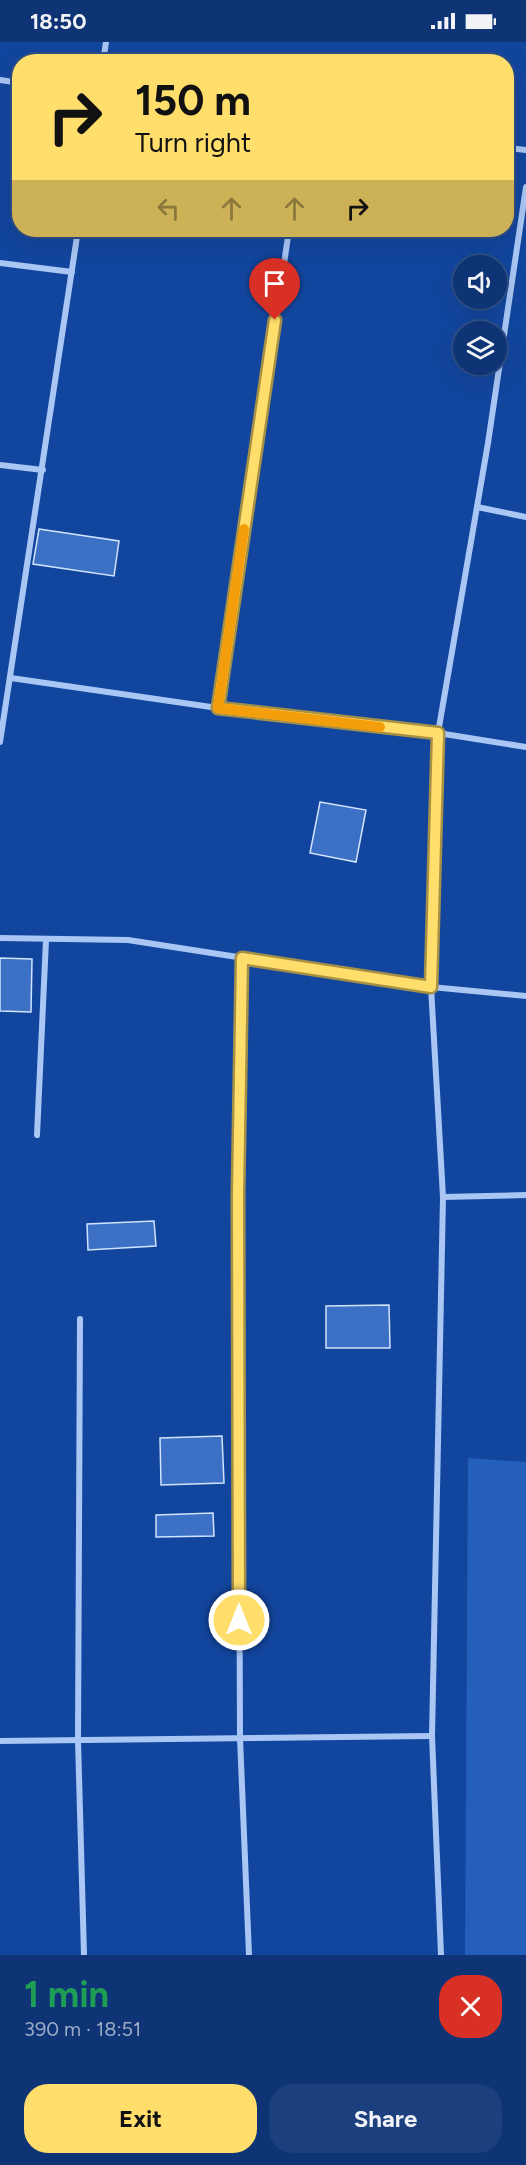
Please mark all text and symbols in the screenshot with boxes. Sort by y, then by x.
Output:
text: 18:50 [30,8,86,35]
text: 150 m [135,75,251,126]
icon: right [36,78,114,156]
text: Turn right [135,126,251,159]
icon: left [152,192,185,225]
icon: ahead [215,192,248,225]
icon: ahead [278,192,311,225]
icon: right [341,192,374,225]
map controls [453,255,507,375]
button: sound [453,255,507,309]
pin [249,258,300,320]
icon: arrive [258,267,291,300]
button: layers [453,321,507,375]
position arrow [207,1588,271,1652]
text: 1 min [24,1973,109,2016]
button: close [439,1975,502,2038]
text: 390 m · 18:51 [24,2017,141,2041]
button: Exit [24,2084,257,2153]
button: Share [269,2084,502,2153]

